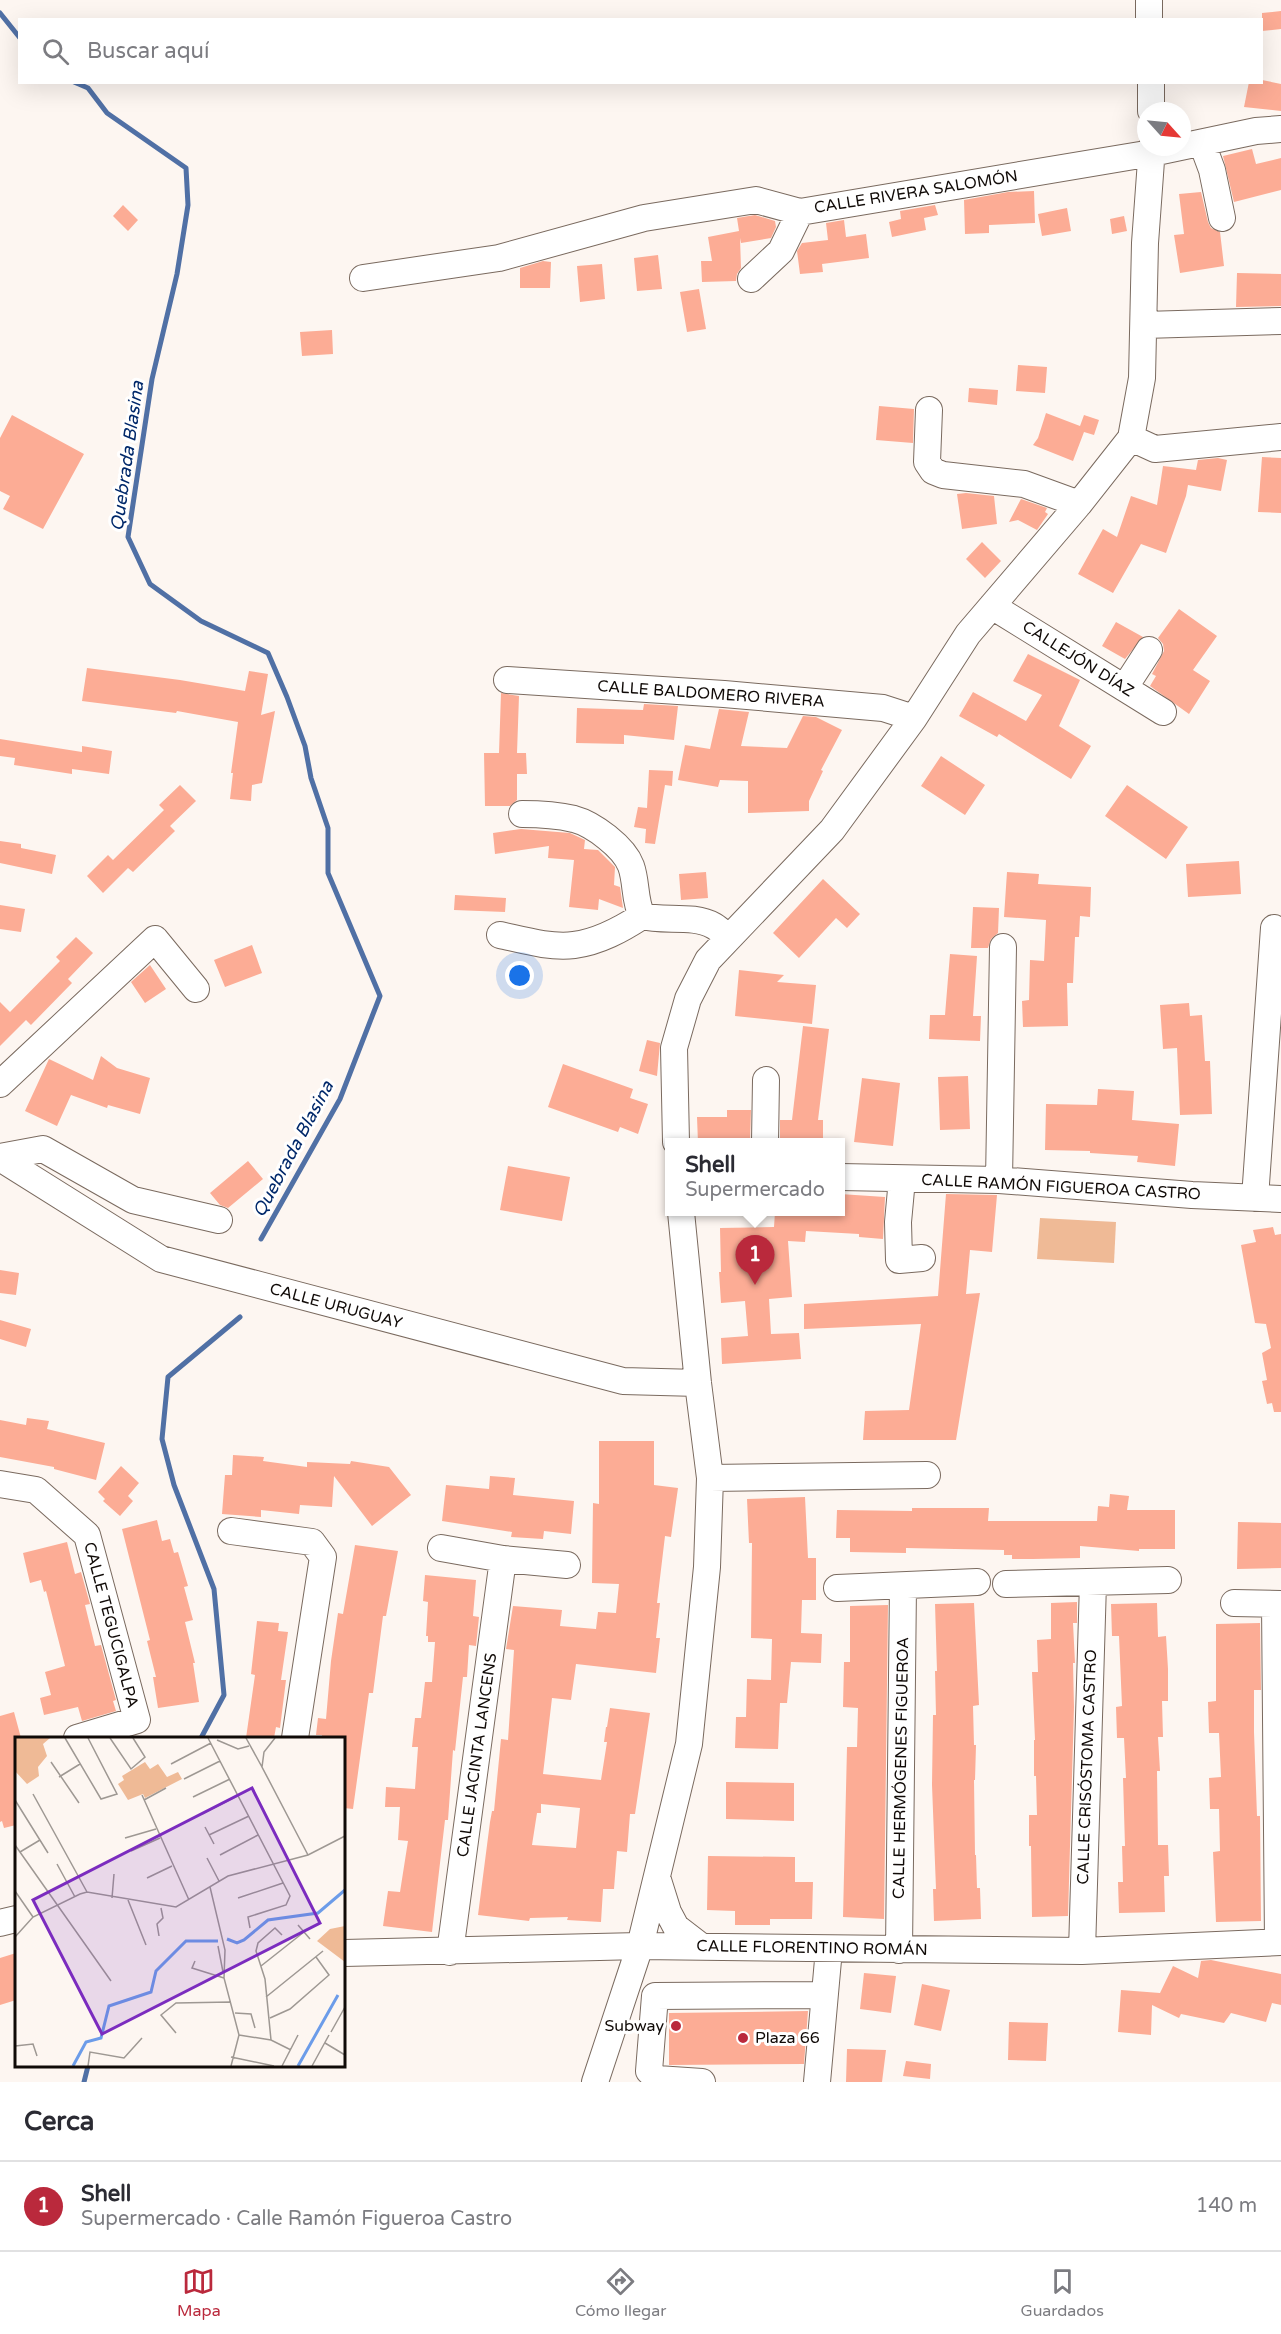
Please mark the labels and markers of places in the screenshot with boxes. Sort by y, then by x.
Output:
pin: 1 [736,1236,774,1285]
place label: Subway [605,2016,664,2036]
marker: Subway [669,2019,683,2033]
place label: Plaza 66 [755,2028,820,2048]
marker: Plaza 66 [736,2031,750,2045]

